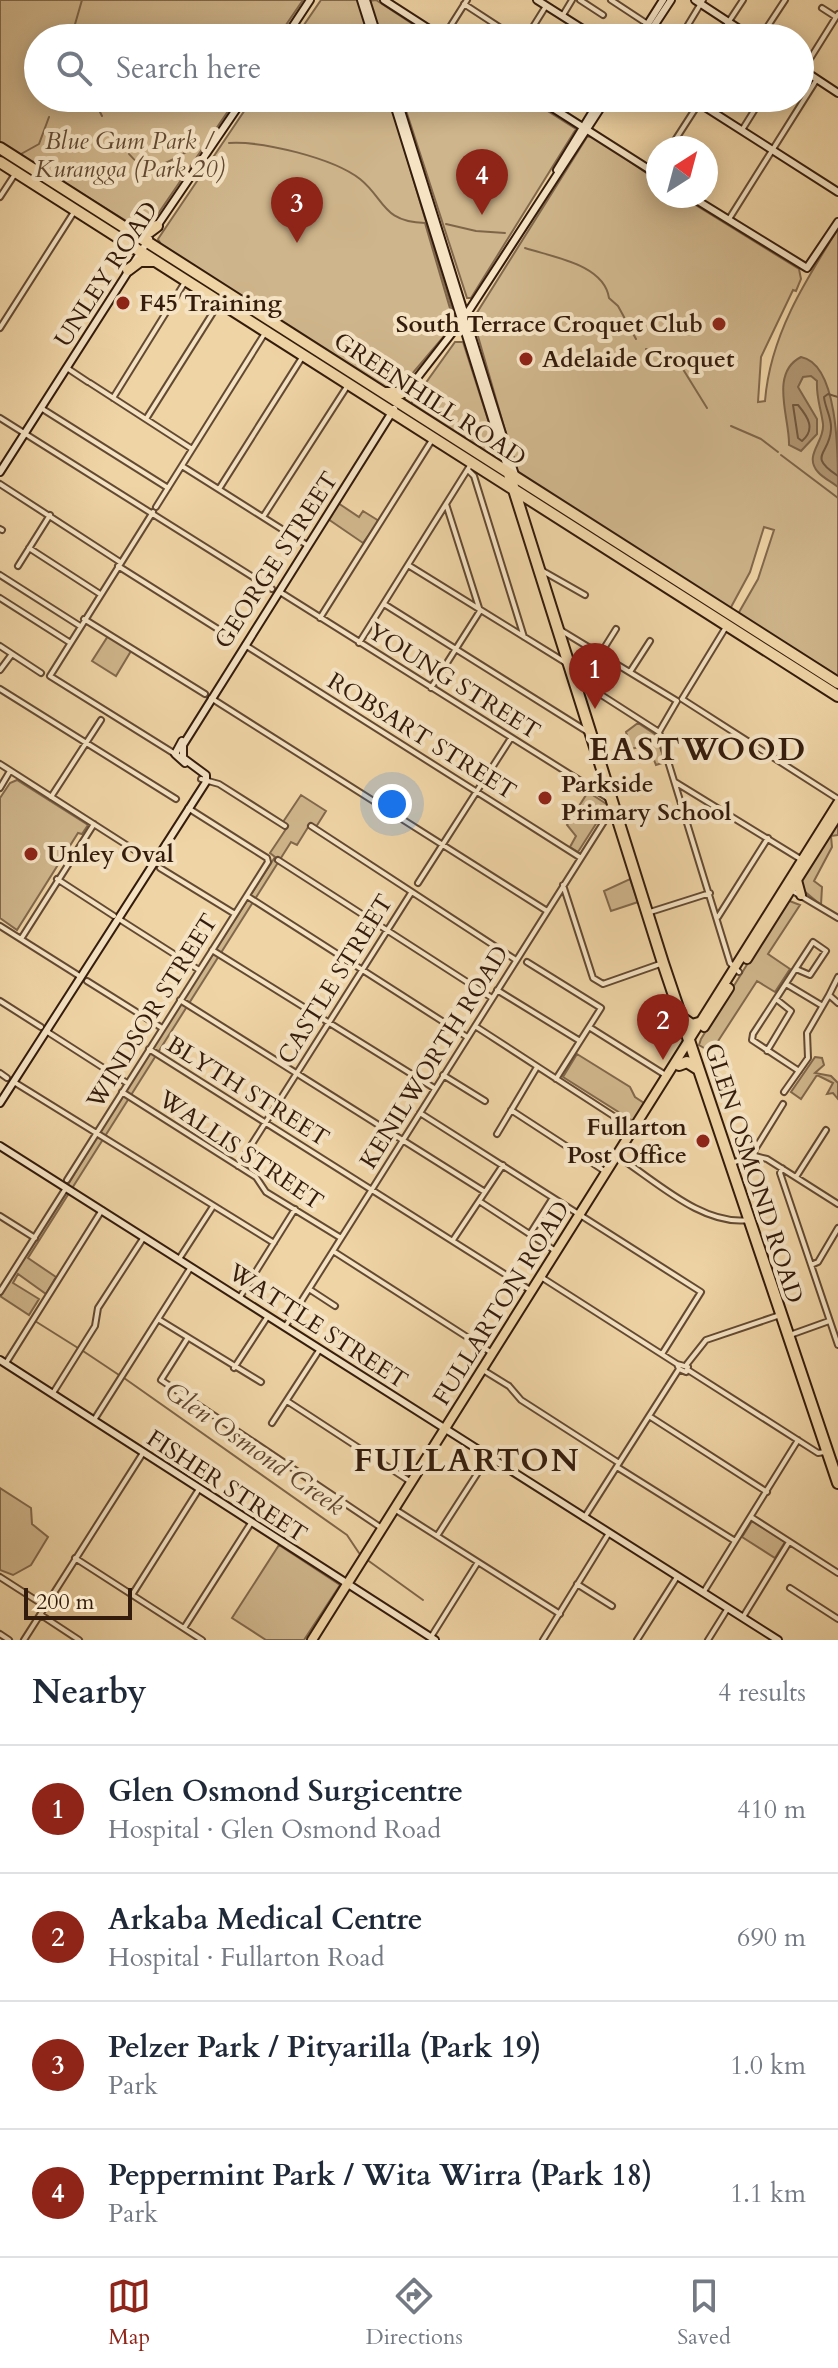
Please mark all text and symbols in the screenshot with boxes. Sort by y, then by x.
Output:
search box [24,24,814,112]
icon: search [52,46,96,90]
text: Search here [116,48,261,89]
park label: Blue Gum Park / Kurangga (Park 20) [35,125,225,186]
north arrow [646,136,718,208]
pin: 4 [456,149,508,215]
pin: 3 [271,177,323,243]
street label: UNLEY ROAD [47,195,166,354]
place label: F45 Training [139,287,282,320]
marker: F45 Training [114,294,132,312]
place label: South Terrace Croquet Club [396,308,703,341]
marker: South Terrace Croquet Club [710,315,728,333]
street label: GREENHILL ROAD [327,325,532,474]
place label: Adelaide Croquet [542,343,735,376]
marker: Adelaide Croquet [517,350,535,368]
street label: GEORGE STREET [207,465,346,655]
street label: YOUNG STREET [361,615,546,748]
pin: 1 [569,643,621,709]
street label: ROBSART STREET [321,665,522,808]
district label: EASTWOOD [589,728,807,772]
place label: Parkside Primary School [561,768,732,829]
your location [372,784,412,824]
marker: Parkside Primary School [536,789,554,807]
place label: Unley Oval [47,838,174,871]
marker: Unley Oval [22,845,40,863]
street label: CASTLE STREET [270,888,401,1070]
street label: WINDSOR STREET [79,908,226,1116]
street label: KENILWORTH ROAD [352,939,517,1175]
pin: 2 [637,994,689,1060]
street label: BLYTH STREET [160,1028,335,1155]
street label: GLEN OSMOND ROAD [696,1039,811,1307]
street label: WALLIS STREET [151,1082,330,1218]
place label: Fullarton Post Office [567,1111,688,1172]
marker: Fullarton Post Office [694,1132,712,1150]
street label: FULLARTON ROAD [425,1195,578,1412]
street label: WATTLE STREET [221,1255,414,1397]
water label: Glen Osmond Creek [158,1373,352,1524]
street label: FISHER STREET [140,1422,313,1551]
district label: FULLARTON [354,1439,580,1483]
scale bar [24,1584,132,1620]
text: 200 m [36,1587,94,1617]
text: Nearby [32,1669,147,1715]
text: 4 results [718,1675,806,1710]
text: Glen Osmond Surgicentre [108,1771,463,1812]
text: 1 [51,1792,65,1827]
text: 410 m [737,1792,806,1827]
text: Hospital · Glen Osmond Road [108,1812,441,1847]
text: Arkaba Medical Centre [108,1899,423,1940]
text: 2 [51,1920,65,1955]
text: 690 m [737,1920,806,1955]
text: Hospital · Fullarton Road [108,1940,384,1975]
text: Pelzer Park / Pityarilla (Park 19) [108,2027,542,2068]
text: 3 [51,2048,65,2083]
text: 1.0 km [730,2048,806,2083]
text: Park [108,2068,158,2103]
text: Peppermint Park / Wita Wirra (Park 18) [108,2155,652,2196]
text: 4 [51,2176,65,2211]
text: 1.1 km [730,2176,806,2211]
text: Park [108,2196,158,2231]
tab: Map [107,2274,151,2352]
tab: Directions [366,2274,463,2352]
tab: Saved [677,2274,731,2352]

